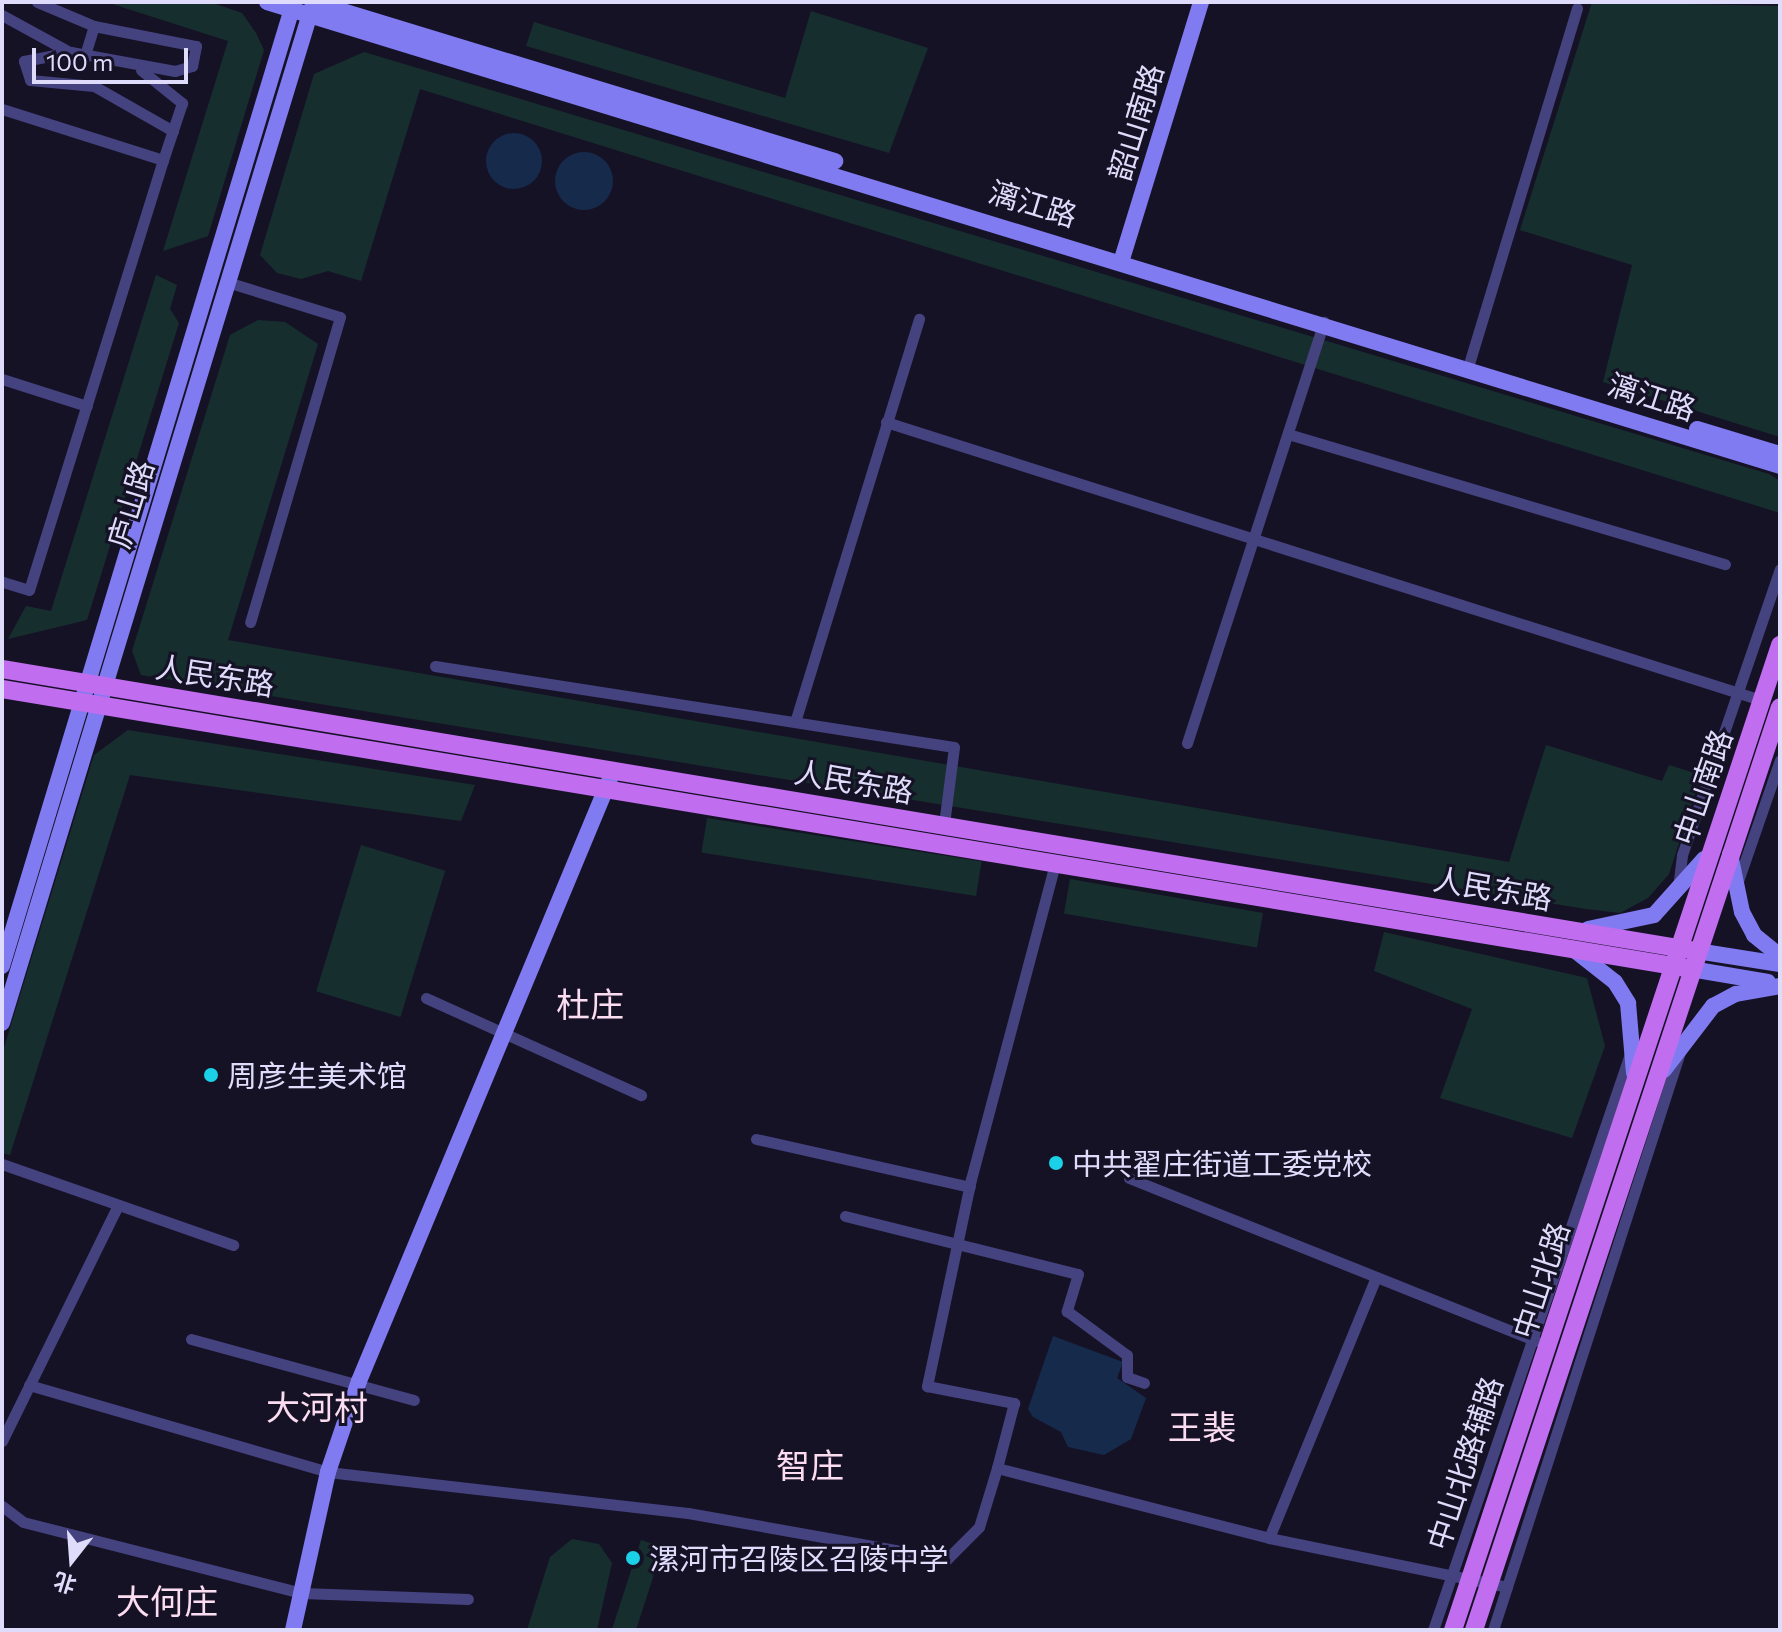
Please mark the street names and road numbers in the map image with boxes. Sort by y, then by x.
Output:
street label: 韶山南路 [1100,59,1170,185]
street label: 漓江路 [985,173,1081,233]
street label: 漓江路 [1604,365,1700,427]
street label: 庐山路 [100,456,160,552]
street label: 人民东路 [153,648,277,702]
street label: 中山南路 [1665,724,1739,850]
street label: 人民东路 [792,753,916,809]
street label: 人民东路 [1431,860,1555,916]
street label: 中山北路 [1504,1217,1576,1343]
street label: 中山北路辅路 [1419,1372,1509,1554]

